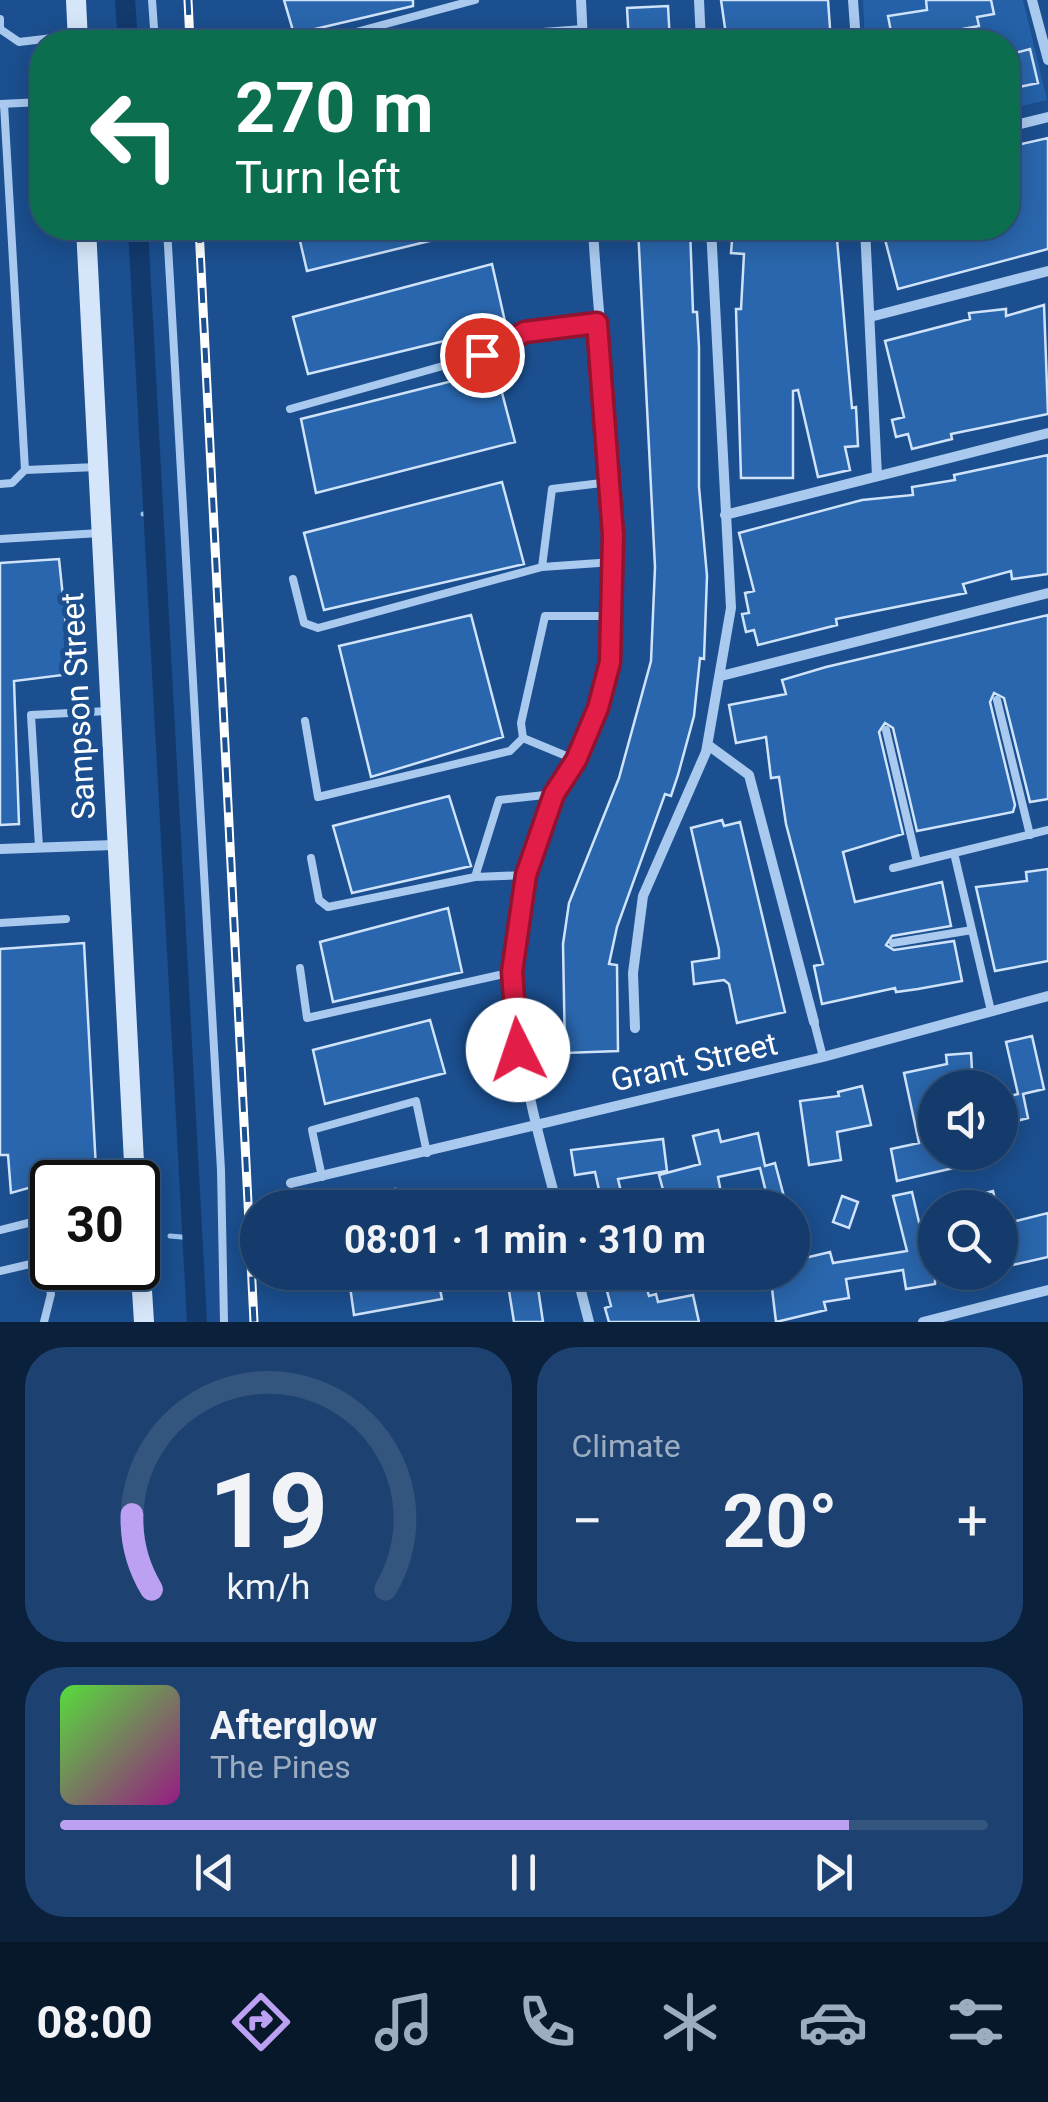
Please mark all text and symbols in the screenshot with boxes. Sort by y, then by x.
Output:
text: 270 m [235,67,434,149]
icon: left [70,70,200,200]
text: Turn left [235,151,401,204]
pin [440,313,525,398]
icon: arrive [455,328,510,383]
street label: Sampson Street [53,592,103,820]
position arrow [466,998,570,1102]
street label: Grant Street [607,1024,781,1100]
map controls [918,1070,1018,1290]
button: sound [918,1070,1018,1170]
speed limit sign: 30 [30,1160,160,1290]
button: search [918,1190,1018,1290]
text: 08:01 · 1 min · 310 m [344,1218,706,1262]
text: Climate [572,1427,681,1465]
text: 19 [209,1451,328,1572]
text: 20° [722,1477,838,1565]
text: − [572,1489,603,1553]
text: + [957,1489,988,1553]
text: km/h [226,1566,310,1608]
text: Afterglow [210,1704,377,1748]
text: The Pines [210,1748,351,1786]
icon: previous [187,1845,242,1900]
icon: pause [496,1845,551,1900]
icon: next [806,1845,861,1900]
icon: directions [226,1987,296,2057]
icon: music [369,1987,439,2057]
icon: phone [512,1987,582,2057]
icon: climate [655,1987,725,2057]
icon: car [798,1987,868,2057]
icon: filters [941,1987,1011,2057]
text: 08:00 [37,1996,153,2049]

